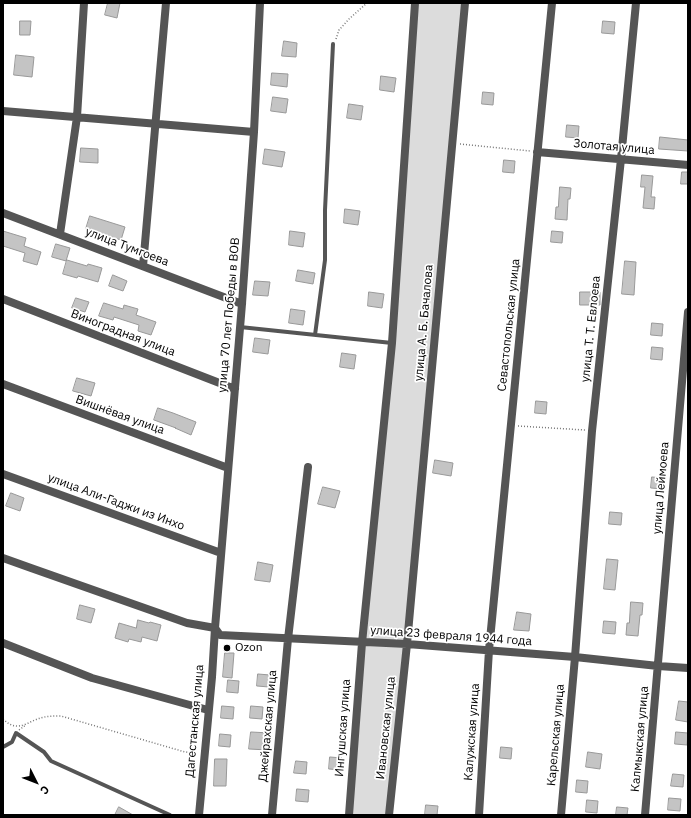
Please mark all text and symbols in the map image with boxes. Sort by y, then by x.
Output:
street label: Золотая улица [573,136,655,158]
street label: улица Тумгоева [83,224,171,270]
street label: улица 70 лет Победы в ВОВ [215,237,243,393]
street label: Севастопольская улица [495,258,523,392]
street label: улица А. Б. Бачалова [412,264,436,382]
street label: улица Т. Т. Евлоева [578,275,604,383]
street label: Виноградная улица [69,306,177,360]
street label: Вишнёвая улица [74,392,166,438]
street label: улица Леймоева [650,441,672,535]
street label: улица Али-Гаджи из Инхо [46,471,186,533]
street label: улица 23 февраля 1944 года [370,623,532,649]
place label: Ozon [235,641,262,655]
marker: Ozon [222,643,232,653]
street label: Дагестанская улица [183,664,207,778]
street label: Джейрахская улица [256,669,280,783]
street label: Ивановская улица [373,676,399,780]
street label: Ингушская улица [332,679,354,777]
street label: Калужская улица [461,683,483,781]
street label: Карельская улица [544,683,568,787]
street label: Калмыкская улица [628,686,652,792]
north arrow [16,762,56,802]
text: С [37,783,53,797]

